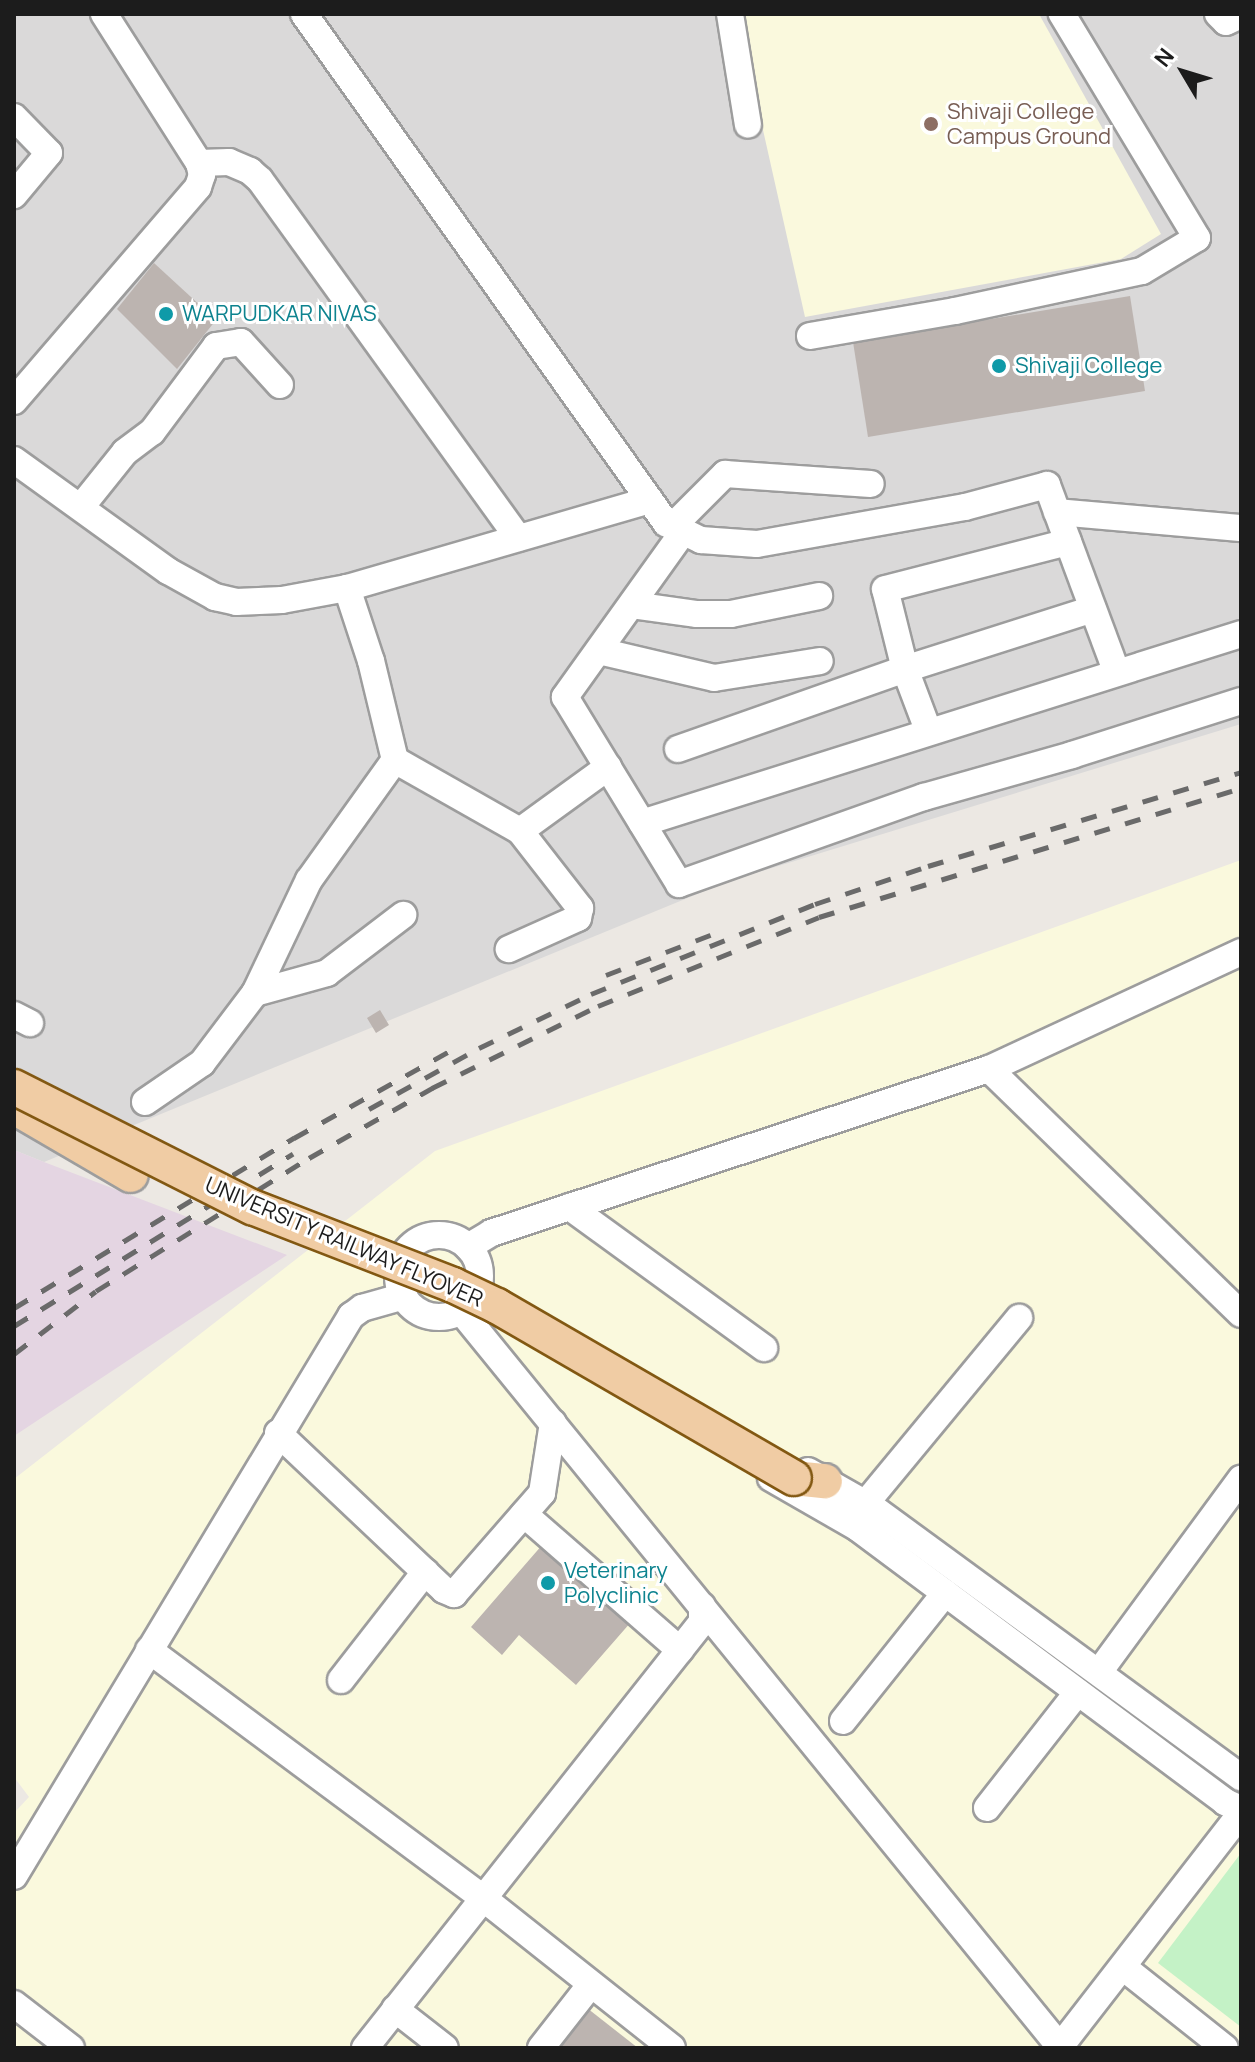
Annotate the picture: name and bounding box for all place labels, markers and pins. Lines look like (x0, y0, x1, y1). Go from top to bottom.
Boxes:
place label: Shivaji College Campus Ground (947, 98, 1111, 150)
marker: Shivaji College Campus Ground (922, 115, 940, 133)
place label: WARPUDKAR NIVAS (182, 301, 377, 327)
marker: WARPUDKAR NIVAS (157, 305, 175, 323)
place label: Shivaji College (1015, 353, 1162, 379)
marker: Shivaji College (990, 357, 1008, 375)
place label: Veterinary Polyclinic (564, 1557, 668, 1608)
marker: Veterinary Polyclinic (539, 1574, 557, 1592)

